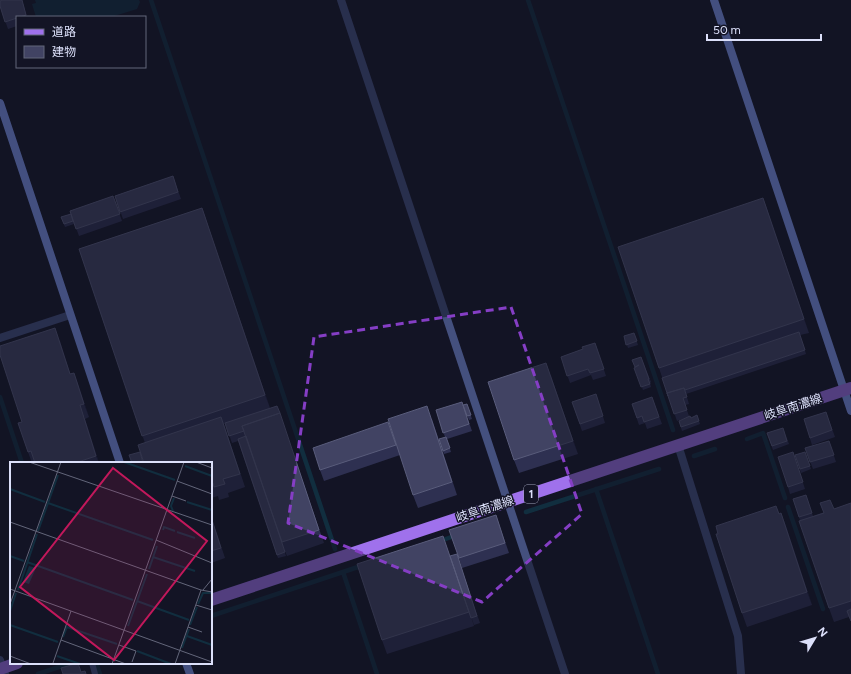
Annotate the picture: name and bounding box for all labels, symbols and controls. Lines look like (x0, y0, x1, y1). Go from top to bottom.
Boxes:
legend (16, 16, 146, 68)
scale bar (707, 16, 821, 42)
text: 50 m (713, 23, 741, 37)
text: 道路 (52, 25, 76, 39)
text: 建物 (52, 45, 76, 59)
street label: 岐阜南濃線 (762, 391, 824, 423)
inset map (10, 462, 212, 664)
road number: 1 (524, 485, 538, 503)
street label: 岐阜南濃線 (454, 493, 516, 525)
north arrow (795, 618, 835, 658)
text: N (815, 625, 830, 640)

